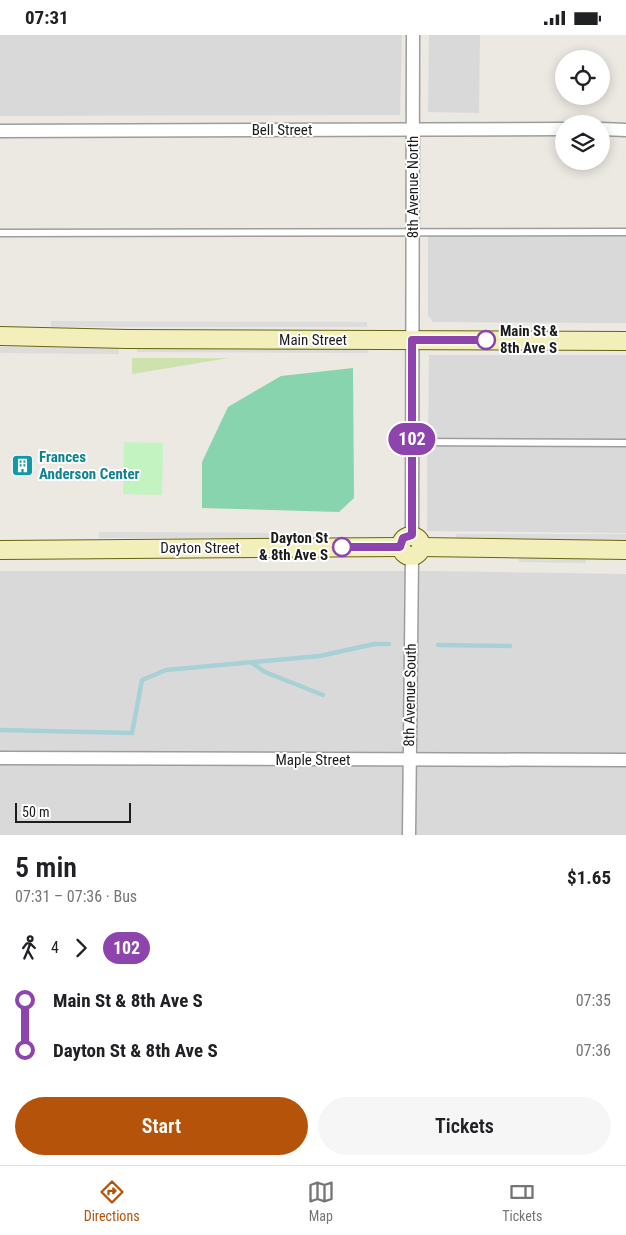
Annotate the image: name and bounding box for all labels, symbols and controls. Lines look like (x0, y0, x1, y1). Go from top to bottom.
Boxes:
text: 07:31 (25, 6, 69, 29)
map controls (555, 50, 610, 170)
button: locate (555, 50, 610, 105)
button: layers (555, 115, 610, 170)
street label: Bell Street (252, 121, 312, 139)
street label: 8th Avenue North (404, 136, 422, 238)
place label: Main St & 8th Ave S (500, 322, 558, 357)
marker: Main St & 8th Ave S (476, 330, 496, 350)
street label: Main Street (279, 331, 347, 349)
line badge: 102 (383, 423, 441, 455)
text: 102 (398, 428, 426, 449)
place label: Frances Anderson Center (39, 448, 140, 483)
building icon: Frances Anderson Center (11, 454, 35, 478)
place label: Dayton St & 8th Ave S (259, 529, 328, 564)
marker: Dayton St & 8th Ave S (332, 537, 352, 557)
street label: Dayton Street (160, 539, 240, 557)
street label: 8th Avenue South (400, 643, 420, 747)
street label: Maple Street (276, 751, 350, 769)
scale bar (15, 800, 131, 823)
text: 50 m (22, 804, 50, 820)
text: 5 min (15, 851, 77, 884)
text: $1.65 (567, 866, 611, 889)
text: 07:31 – 07:36 · Bus (15, 887, 137, 906)
icon: walk (15, 934, 43, 962)
icon: forward (67, 934, 95, 962)
text: 102 (113, 937, 140, 958)
text: 4 (51, 938, 59, 957)
text: Main St & 8th Ave S (53, 989, 203, 1012)
text: 07:35 (576, 991, 611, 1010)
text: Dayton St & 8th Ave S (53, 1039, 218, 1062)
text: 07:36 (576, 1041, 611, 1060)
button: Start (15, 1097, 308, 1155)
button: Tickets (318, 1097, 611, 1155)
tab: Directions (84, 1178, 140, 1224)
tab: Map (307, 1178, 335, 1224)
tab: Tickets (502, 1178, 542, 1224)

